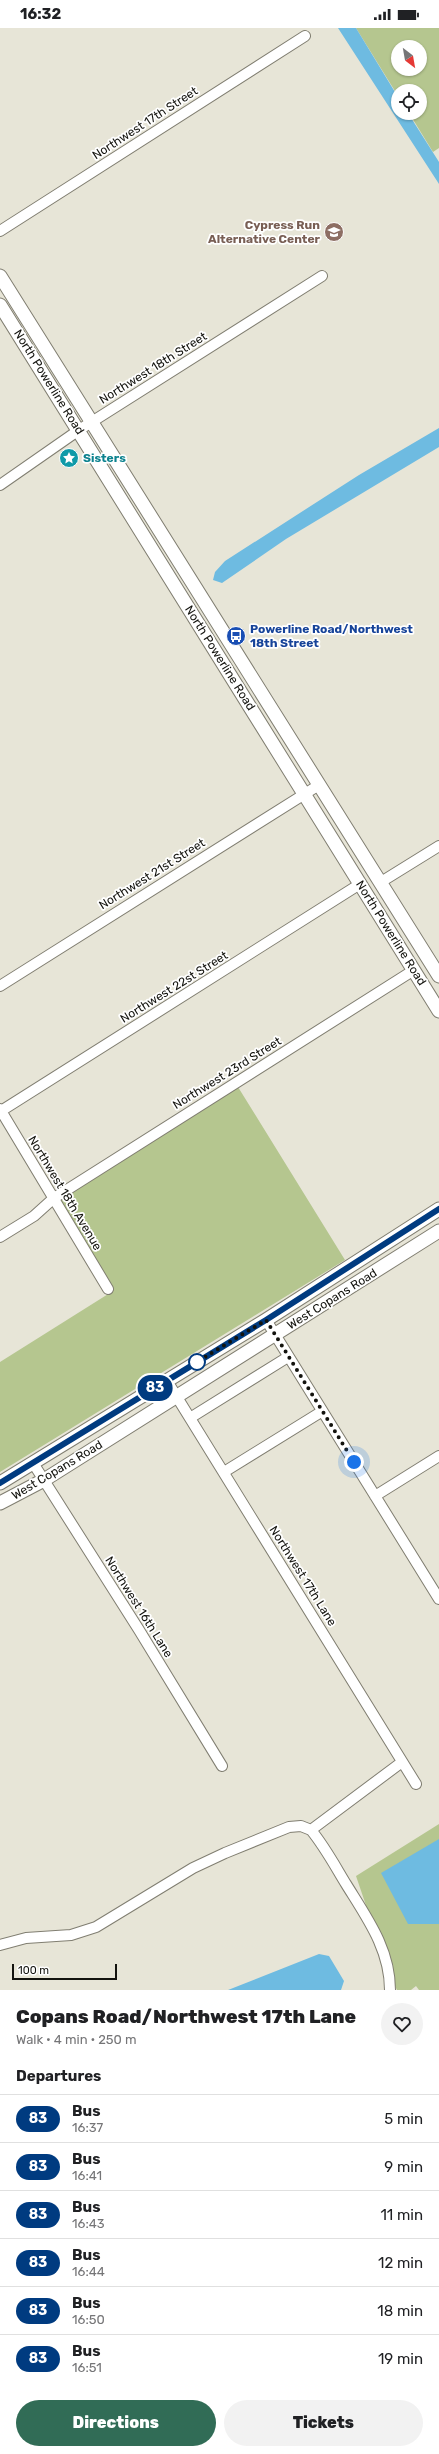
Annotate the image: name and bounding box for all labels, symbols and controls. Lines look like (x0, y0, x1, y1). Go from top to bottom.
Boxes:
text: 16:32 (20, 5, 61, 23)
north arrow (391, 40, 427, 76)
map controls (391, 40, 427, 120)
street label: Northwest 17th Street (90, 84, 200, 162)
button: locate (391, 84, 427, 120)
place label: Cypress Run Alternative Center (208, 218, 321, 246)
school or university icon: Cypress Run Alternative Center (323, 221, 345, 243)
street label: North Powerline Road (11, 327, 87, 437)
street label: Northwest 18th Street (97, 329, 210, 407)
place icon: Sisters (58, 447, 80, 469)
place label: Sisters (83, 451, 126, 465)
street label: North Powerline Road (182, 603, 258, 713)
place label: Powerline Road/Northwest 18th Street (250, 622, 413, 650)
bus stop icon: Powerline Road/Northwest 18th Street (225, 625, 247, 647)
street label: Northwest 21st Street (96, 836, 208, 912)
street label: North Powerline Road (353, 878, 429, 988)
street label: Northwest 22st Street (118, 948, 231, 1026)
street label: Northwest 23rd Street (170, 1034, 284, 1112)
street label: Northwest 18th Avenue (25, 1133, 105, 1253)
street label: West Copans Road (285, 1266, 379, 1332)
unlabelled marker (188, 1353, 206, 1371)
line badge: 83 (137, 1375, 173, 1401)
text: 83 (146, 1379, 164, 1396)
street label: West Copans Road (9, 1437, 105, 1503)
your location (344, 1452, 364, 1472)
street label: Northwest 17th Lane (267, 1523, 340, 1629)
street label: Northwest 16th Lane (102, 1554, 176, 1660)
scale bar (12, 1962, 117, 1981)
text: 100 m (18, 1964, 49, 1977)
button: heart (381, 2003, 423, 2045)
text: Copans Road/Northwest 17th Lane (16, 2005, 356, 2028)
text: Walk · 4 min · 250 m (16, 2032, 137, 2047)
text: Departures (16, 2067, 101, 2085)
text: Bus (72, 2102, 100, 2120)
text: 83 (29, 2110, 47, 2127)
text: 5 min (384, 2110, 423, 2128)
text: 16:37 (72, 2120, 103, 2135)
text: Bus (72, 2150, 100, 2168)
text: 83 (29, 2158, 47, 2175)
text: 9 min (384, 2158, 423, 2176)
text: 16:41 (72, 2168, 102, 2183)
text: Bus (72, 2198, 100, 2216)
text: 83 (29, 2206, 47, 2223)
text: 11 min (380, 2206, 423, 2224)
text: 16:43 (72, 2216, 105, 2231)
text: Bus (72, 2246, 100, 2264)
text: 83 (29, 2254, 47, 2271)
text: 12 min (378, 2254, 423, 2272)
text: 16:44 (72, 2264, 105, 2279)
text: Bus (72, 2294, 100, 2312)
text: 83 (29, 2302, 47, 2319)
text: 18 min (377, 2302, 423, 2320)
text: 16:50 (72, 2312, 105, 2327)
text: Bus (72, 2342, 100, 2360)
text: 83 (29, 2350, 47, 2367)
text: 19 min (378, 2350, 423, 2368)
text: 16:51 (72, 2360, 102, 2375)
button: Directions (16, 2400, 216, 2446)
button: Tickets (224, 2400, 423, 2446)

